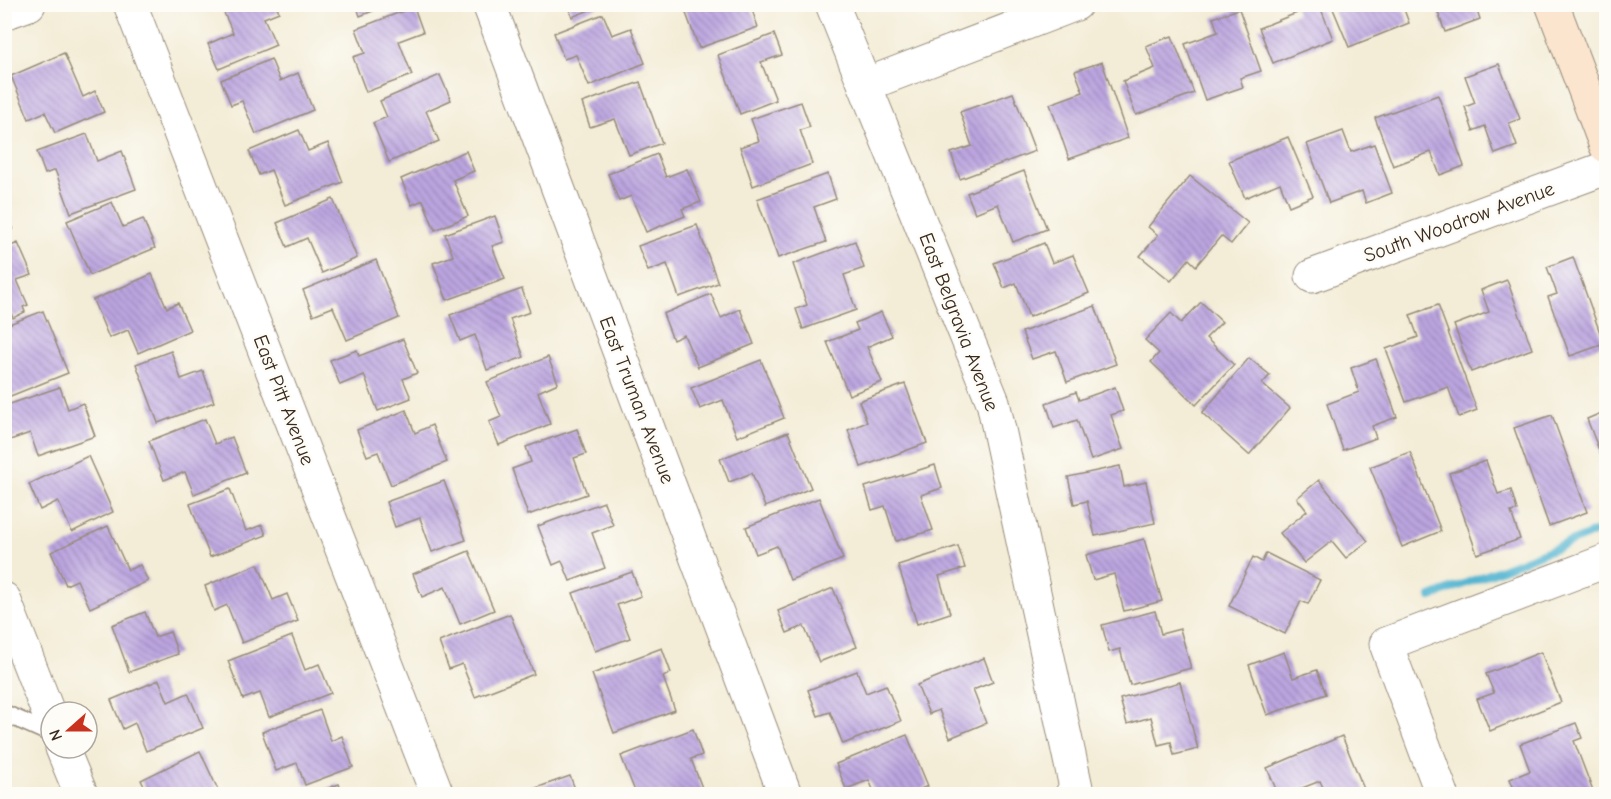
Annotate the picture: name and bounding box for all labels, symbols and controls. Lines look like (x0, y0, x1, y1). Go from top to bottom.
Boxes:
street label: South Woodrow Avenue (1361, 177, 1557, 267)
street label: East Belgravia Avenue (914, 230, 1004, 414)
street label: East Truman Avenue (595, 313, 679, 487)
street label: East Pitt Avenue (249, 332, 319, 468)
north arrow (39, 700, 99, 760)
text: N (46, 727, 66, 743)

